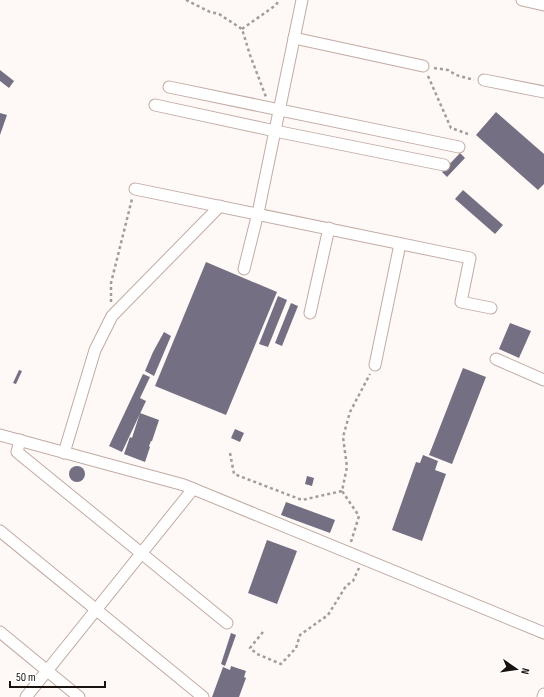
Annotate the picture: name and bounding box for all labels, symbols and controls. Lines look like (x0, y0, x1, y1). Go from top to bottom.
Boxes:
north arrow (496, 649, 536, 689)
scale bar (10, 663, 105, 689)
text: N (518, 667, 532, 676)
text: 50 m (16, 670, 36, 685)

